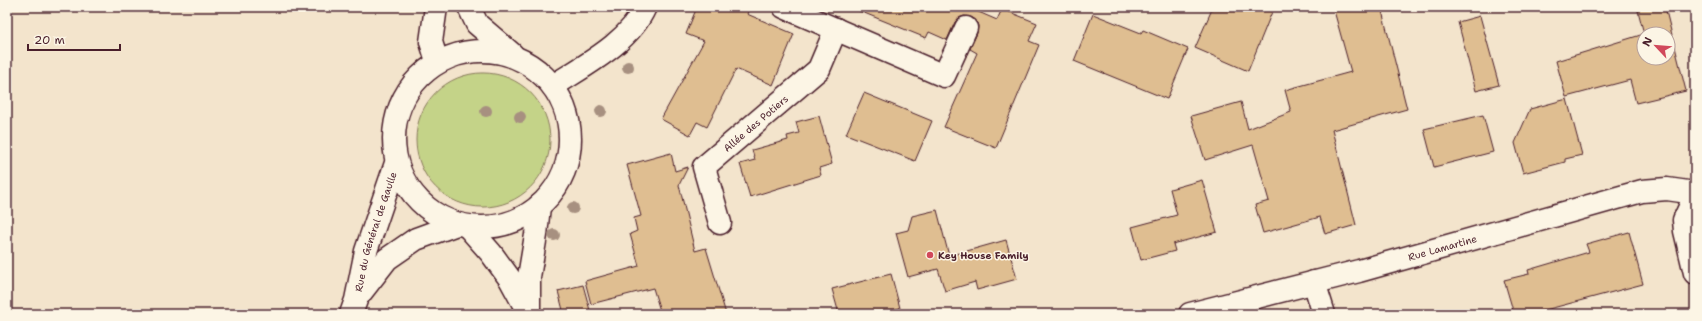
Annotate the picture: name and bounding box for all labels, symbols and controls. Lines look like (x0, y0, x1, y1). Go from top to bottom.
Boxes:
scale bar (28, 26, 120, 52)
north arrow (1636, 26, 1676, 66)
text: 20 m (34, 32, 65, 48)
text: N (1639, 34, 1656, 49)
street label: Allée des Potiers (721, 92, 791, 155)
street label: Rue du Général de Gaulle (352, 170, 400, 293)
street label: Rue Lamartine (1407, 232, 1479, 264)
place label: Key House Family (938, 249, 1029, 262)
marker: Key House Family (925, 250, 935, 260)

